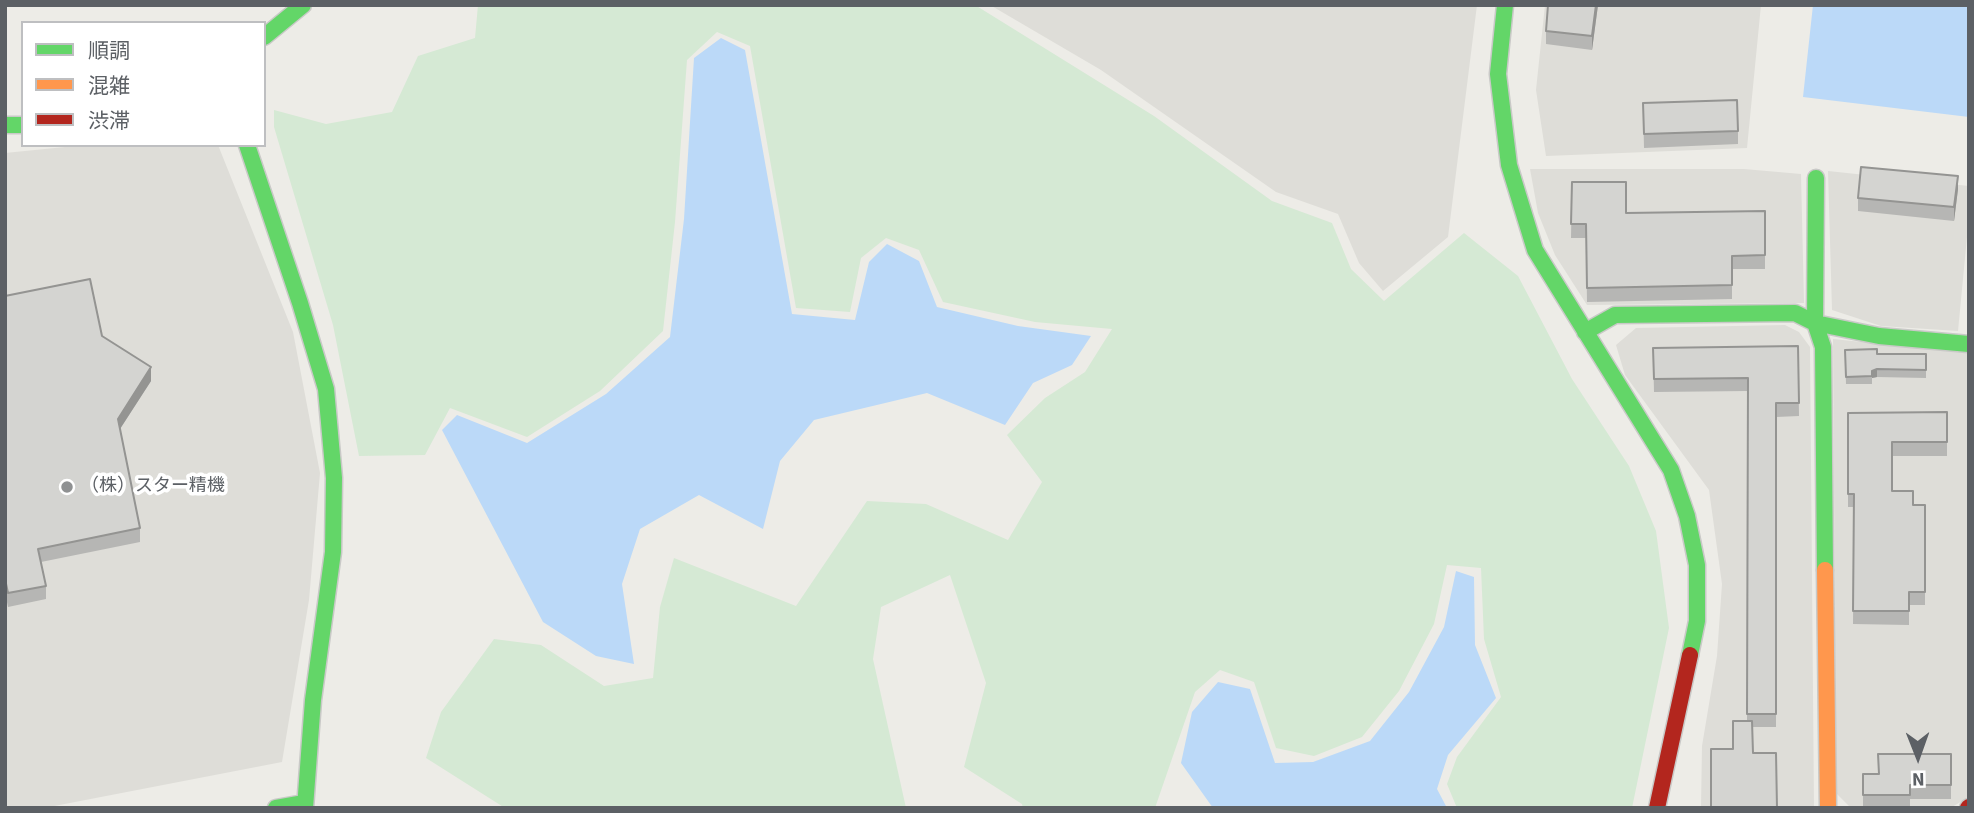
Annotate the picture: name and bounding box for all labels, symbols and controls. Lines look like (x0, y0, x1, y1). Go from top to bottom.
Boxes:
legend (21, 21, 266, 147)
text: 順調 (88, 36, 130, 66)
text: 混雑 (88, 71, 130, 101)
text: 渋滞 (88, 106, 130, 136)
place label: （株）スター精機 (81, 476, 225, 498)
marker: （株）スター精機 (59, 479, 75, 495)
north arrow (1883, 722, 1953, 792)
text: N (1912, 765, 1925, 792)

